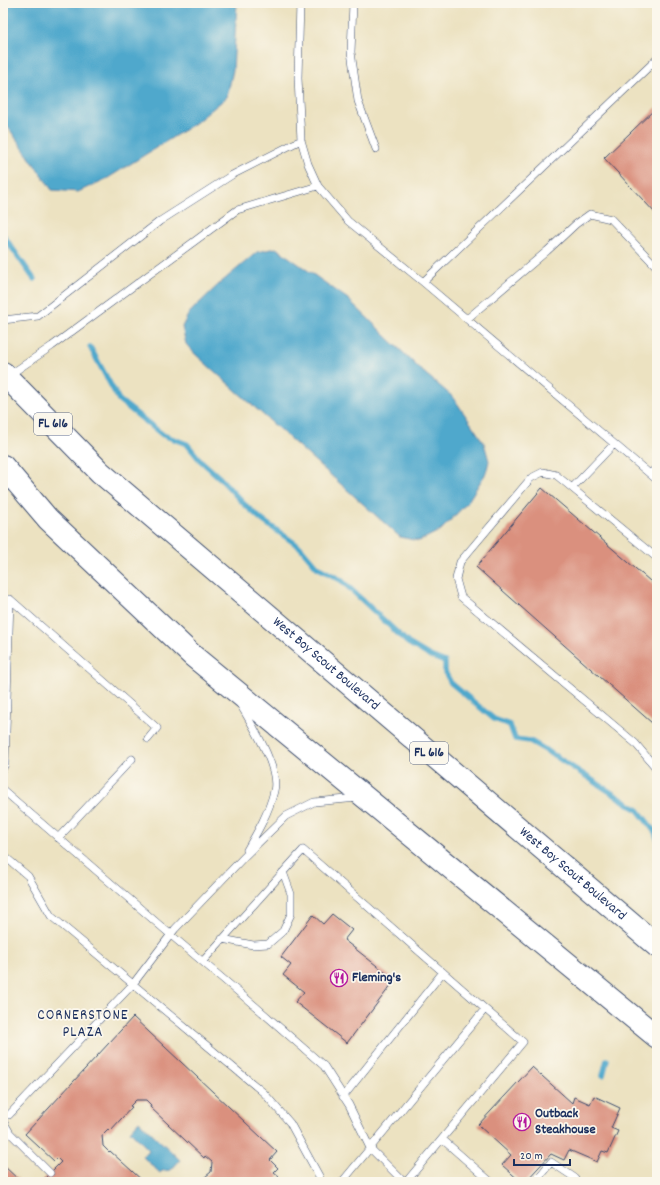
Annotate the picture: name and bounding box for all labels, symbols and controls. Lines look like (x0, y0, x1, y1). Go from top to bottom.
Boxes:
road number: FL 616 (34, 413, 72, 435)
street label: West Boy Scout Boulevard (268, 613, 384, 716)
road number: FL 616 (410, 742, 448, 764)
street label: West Boy Scout Boulevard (514, 823, 631, 926)
restaurant icon: Fleming's (329, 968, 349, 988)
place label: Fleming's (352, 968, 401, 988)
district label: CORNERSTONE PLAZA (37, 1005, 129, 1044)
place label: Outback Steakhouse (535, 1104, 596, 1140)
restaurant icon: Outback Steakhouse (512, 1112, 532, 1132)
scale bar (514, 1141, 570, 1167)
text: 20 m (520, 1148, 543, 1165)

